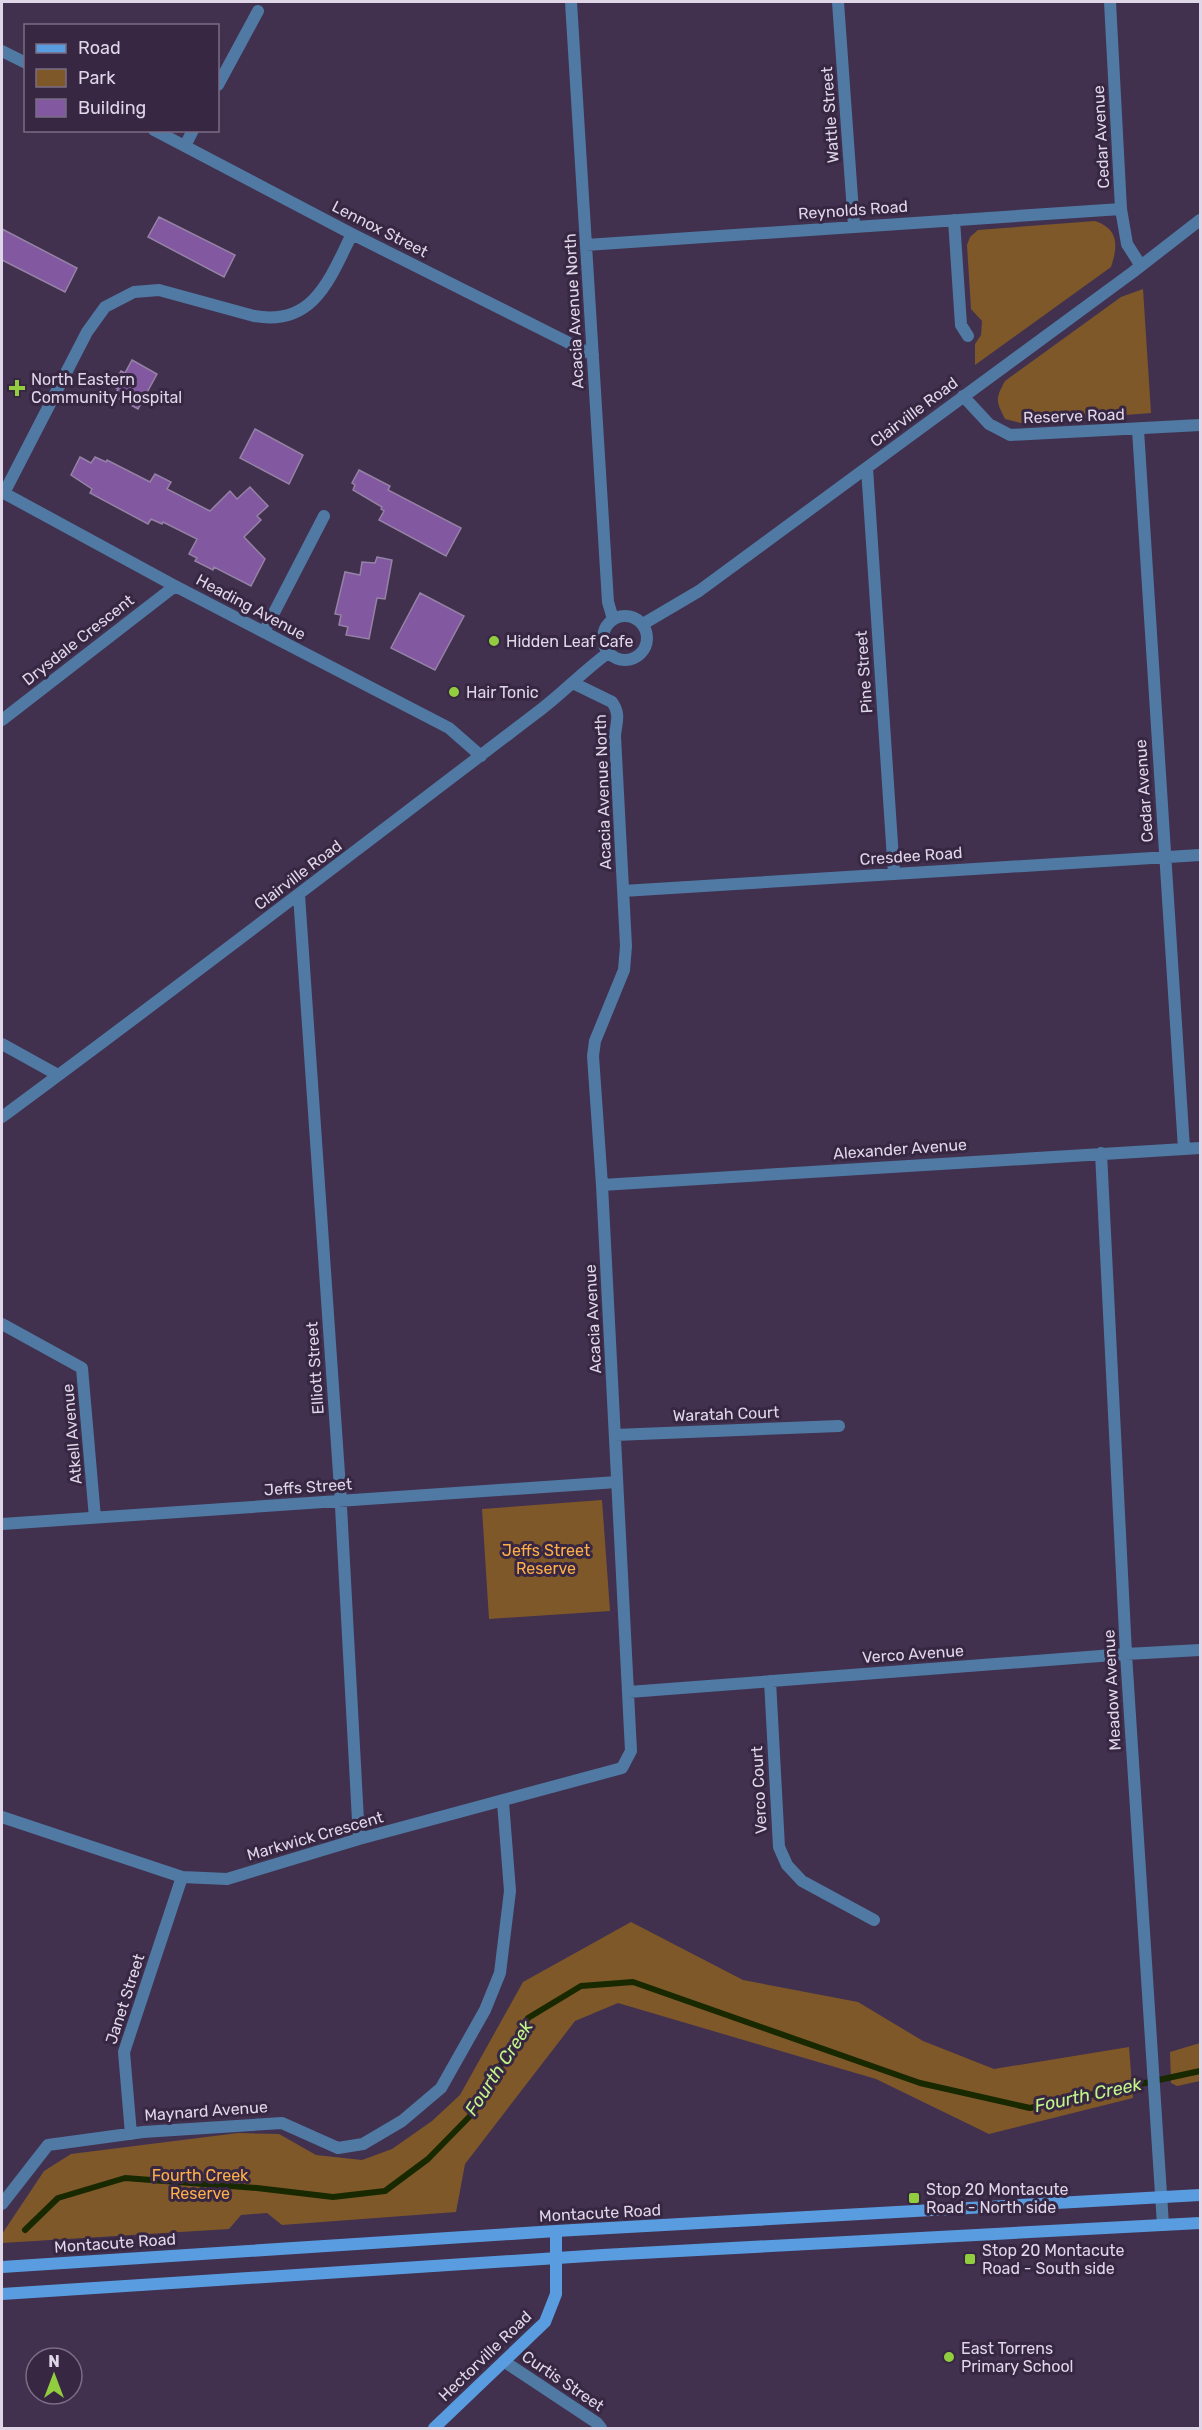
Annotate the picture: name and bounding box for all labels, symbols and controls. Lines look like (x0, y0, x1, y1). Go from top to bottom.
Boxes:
legend (24, 24, 219, 132)
text: Road (78, 37, 121, 59)
street label: Wattle Street (817, 66, 843, 164)
text: Park (78, 67, 116, 89)
street label: Cedar Avenue (1089, 85, 1113, 189)
text: Building (78, 97, 146, 119)
street label: Lennox Street (329, 197, 431, 261)
street label: Reynolds Road (797, 197, 909, 223)
street label: Acacia Avenue North (560, 233, 588, 389)
place label: North Eastern Community Hospital (31, 370, 182, 407)
street label: Clairville Road (866, 373, 962, 451)
marker: North Eastern Community Hospital (8, 379, 26, 397)
street label: Reserve Road (1023, 405, 1125, 427)
street label: Heading Avenue (193, 570, 309, 644)
street label: Drysdale Crescent (18, 591, 138, 689)
street label: Pine Street (852, 630, 876, 714)
place label: Hidden Leaf Cafe (506, 632, 634, 651)
marker: Hidden Leaf Cafe (487, 634, 501, 648)
place label: Hair Tonic (466, 683, 539, 702)
marker: Hair Tonic (447, 685, 461, 699)
street label: Acacia Avenue North (591, 714, 615, 870)
street label: Cedar Avenue (1131, 739, 1157, 843)
street label: Clairville Road (250, 836, 346, 914)
street label: Cresdee Road (859, 843, 963, 869)
street label: Alexander Avenue (832, 1135, 968, 1163)
street label: Acacia Avenue (581, 1264, 605, 1374)
street label: Elliott Street (302, 1321, 328, 1415)
street label: Atkell Avenue (58, 1383, 86, 1485)
street label: Waratah Court (672, 1403, 780, 1425)
street label: Jeffs Street (263, 1474, 353, 1500)
park label: Jeffs Street Reserve (502, 1541, 590, 1578)
street label: Meadow Avenue (1099, 1629, 1125, 1751)
street label: Verco Avenue (861, 1641, 965, 1667)
street label: Verco Court (747, 1745, 771, 1835)
street label: Markwick Crescent (245, 1807, 385, 1865)
street label: Janet Street (101, 1951, 149, 2047)
water label: Fourth Creek (460, 2016, 538, 2120)
water label: Fourth Creek (1032, 2073, 1144, 2117)
street label: Maynard Avenue (144, 2097, 268, 2125)
park label: Fourth Creek Reserve (152, 2166, 249, 2203)
place label: Stop 20 Montacute Road - North side (926, 2180, 1069, 2217)
marker: Stop 20 Montacute Road - North side (907, 2191, 921, 2205)
street label: Montacute Road (539, 2200, 661, 2226)
street label: Montacute Road (53, 2229, 177, 2257)
place label: Stop 20 Montacute Road - South side (982, 2241, 1125, 2278)
marker: Stop 20 Montacute Road - South side (963, 2252, 977, 2266)
street label: Hectorville Road (435, 2307, 535, 2405)
place label: East Torrens Primary School (961, 2339, 1073, 2376)
north arrow (24, 2346, 84, 2406)
street label: Curtis Street (518, 2347, 608, 2415)
marker: East Torrens Primary School (942, 2350, 956, 2364)
text: N (48, 2352, 60, 2371)

